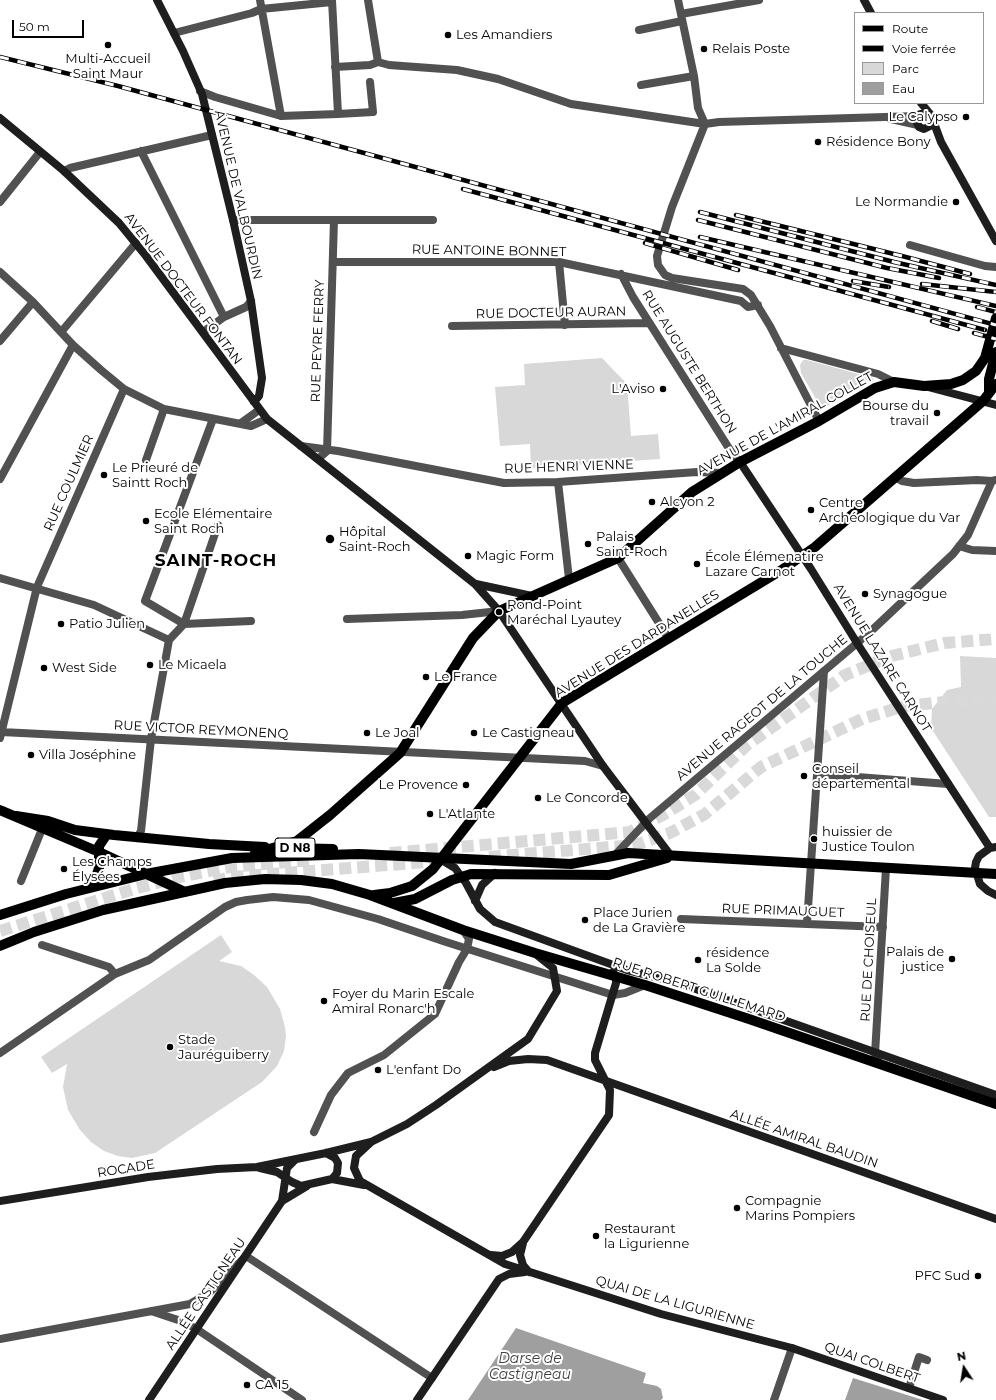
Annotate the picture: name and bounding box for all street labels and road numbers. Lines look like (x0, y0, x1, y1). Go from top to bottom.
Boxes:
street label: AVENUE DE VALBOURDIN (211, 109, 265, 281)
street label: AVENUE DOCTEUR FONTAN (121, 210, 245, 368)
street label: RUE ANTOINE BONNET (412, 242, 566, 260)
street label: RUE PEYRE FERRY (308, 279, 328, 403)
street label: RUE AUGUSTE BERTHON (638, 287, 740, 437)
street label: RUE DOCTEUR AURAN (476, 304, 626, 322)
street label: AVENUE DE L'AMIRAL COLLET (694, 369, 876, 479)
street label: RUE COULMIER (41, 432, 97, 534)
street label: RUE HENRI VIENNE (504, 457, 634, 477)
street label: AVENUE LAZARE CARNOT (830, 581, 934, 735)
street label: AVENUE DES DARDANELLES (552, 587, 722, 701)
street label: AVENUE RAGEOT DE LA TOUCHE (673, 632, 851, 784)
street label: RUE VICTOR REYMONENQ (113, 718, 289, 742)
road number: D N8 (275, 838, 315, 858)
street label: RUE DE CHOISEUL (858, 898, 880, 1022)
street label: RUE PRIMAUGUET (721, 901, 845, 921)
street label: RUE ROBERT GUILLEMARD (611, 955, 787, 1025)
street label: ALLÉE AMIRAL BAUDIN (728, 1106, 880, 1172)
street label: ROCADE (96, 1157, 156, 1181)
street label: ALLÉE CASTIGNEAU (163, 1235, 249, 1353)
street label: QUAI DE LA LIGURIENNE (594, 1273, 756, 1333)
street label: QUAI COLBERT (822, 1339, 922, 1387)

